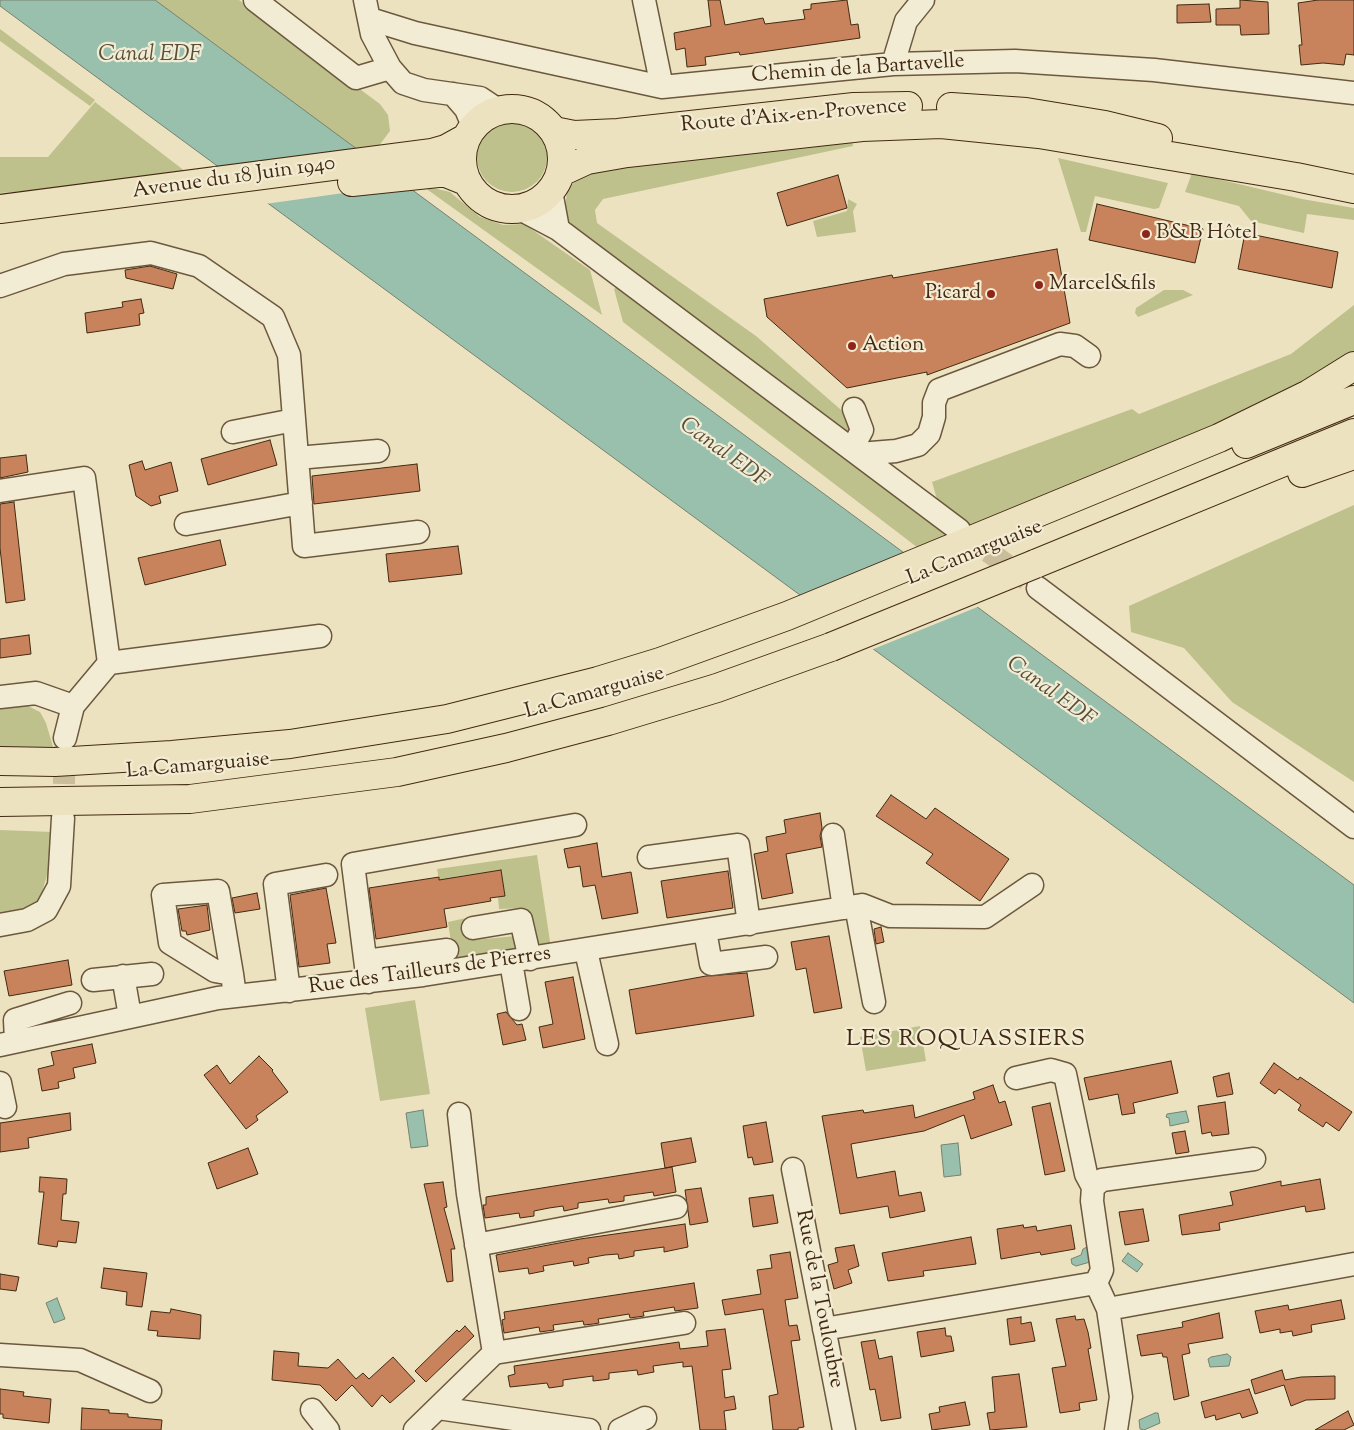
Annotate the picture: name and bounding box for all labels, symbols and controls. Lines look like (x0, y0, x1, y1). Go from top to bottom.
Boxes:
water label: Canal EDF (98, 43, 202, 69)
street label: Chemin de la Bartavelle (751, 50, 965, 90)
street label: Route d'Aix-en-Provence (680, 95, 908, 139)
street label: Avenue du 18 Juin 1940 (131, 152, 337, 206)
place label: B&B Hôtel (1156, 221, 1258, 247)
marker: B&B Hôtel (1140, 228, 1152, 240)
place label: Marcel&fils (1049, 272, 1156, 298)
marker: Marcel&fils (1033, 279, 1045, 291)
place label: Picard (925, 281, 981, 307)
marker: Picard (985, 288, 997, 300)
place label: Action (862, 333, 924, 359)
marker: Action (846, 340, 858, 352)
water label: Canal EDF (673, 413, 773, 495)
street label: La Camarguaise (904, 515, 1046, 593)
water label: Canal EDF (1000, 652, 1100, 734)
street label: La Camarguaise (522, 662, 668, 726)
street label: La Camarguaise (125, 748, 271, 786)
street label: Rue des Tailleurs de Pierres (307, 943, 553, 1001)
district label: LES ROQUASSIERS (844, 1027, 1088, 1055)
street label: Rue de la Touloubre (788, 1208, 848, 1390)

